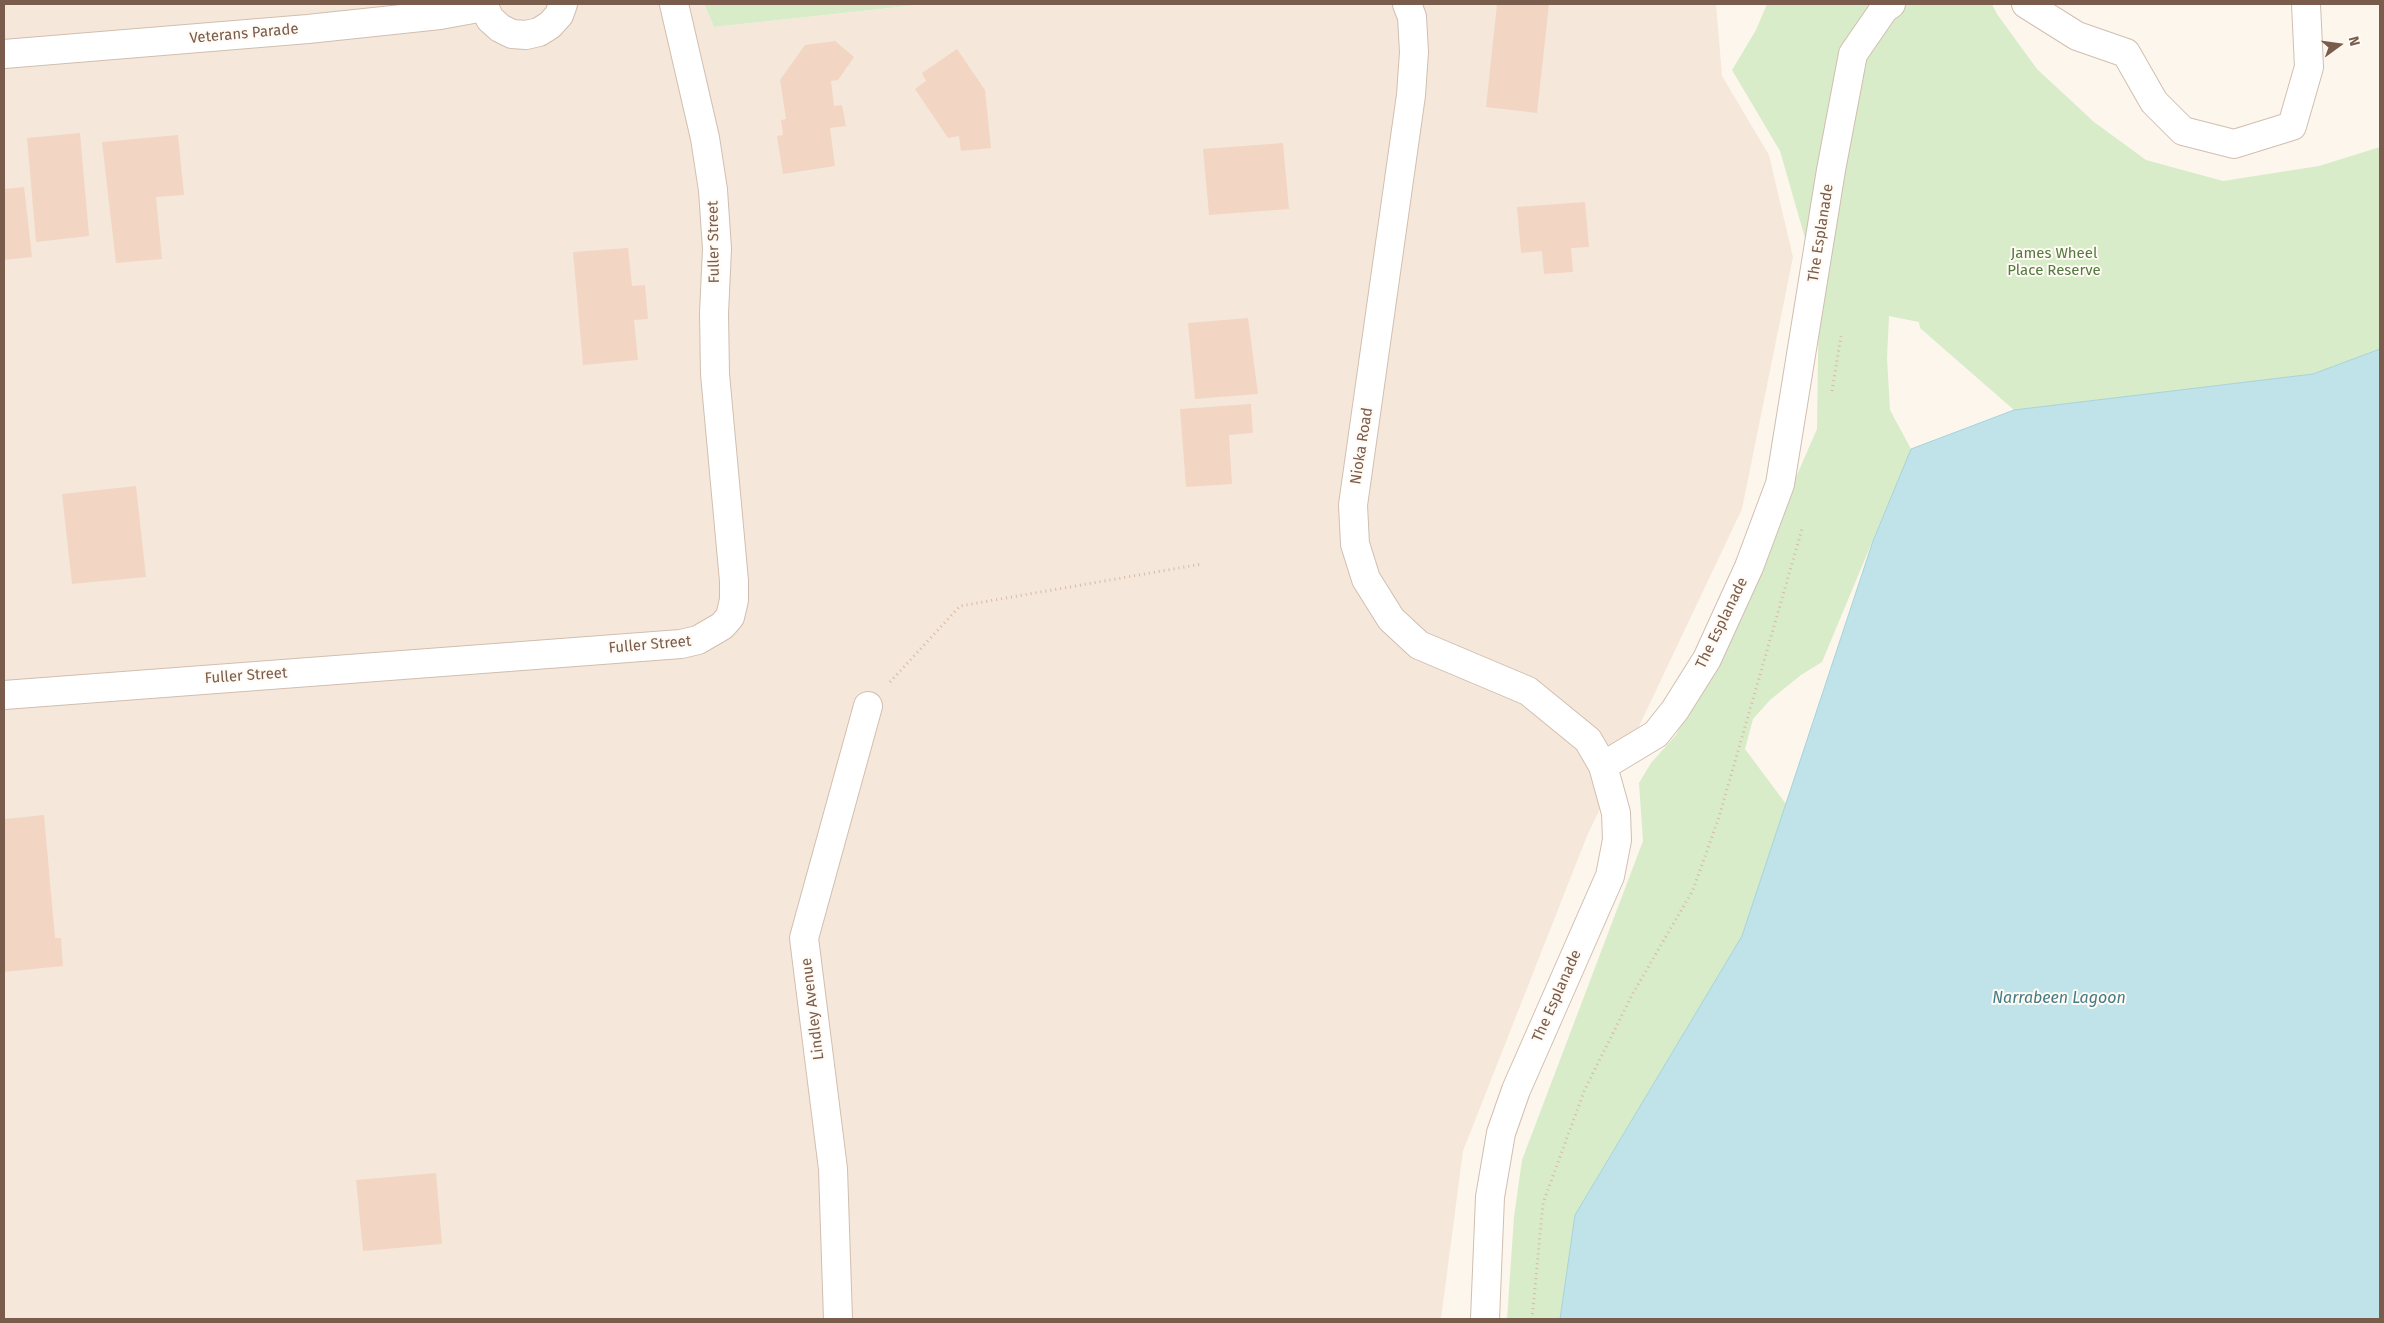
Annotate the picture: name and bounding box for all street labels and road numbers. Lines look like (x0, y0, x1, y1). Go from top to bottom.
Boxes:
street label: Veterans Parade (189, 20, 299, 48)
street label: The Esplanade (1804, 183, 1838, 283)
street label: Fuller Street (704, 200, 724, 284)
street label: Nioka Road (1347, 406, 1377, 486)
street label: The Esplanade (1692, 575, 1752, 671)
street label: Fuller Street (608, 632, 692, 658)
street label: Fuller Street (204, 664, 288, 688)
street label: The Esplanade (1529, 947, 1585, 1045)
street label: Lindley Avenue (798, 957, 828, 1061)

